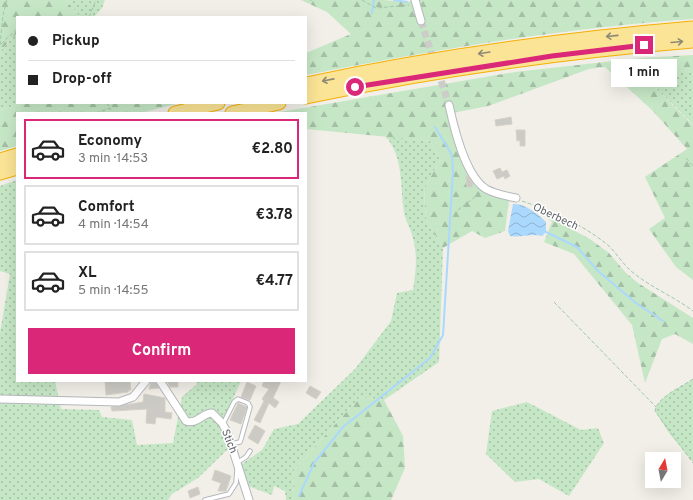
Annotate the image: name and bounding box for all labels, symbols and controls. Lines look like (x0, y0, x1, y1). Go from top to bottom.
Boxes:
text: Pickup (52, 32, 100, 51)
one-way arrow (606, 32, 619, 40)
route end (635, 36, 653, 54)
one-way arrow (670, 39, 683, 46)
one-way arrow (477, 49, 490, 57)
callout: 1 min (611, 59, 677, 87)
text: 1 min (628, 65, 660, 81)
text: Drop-off (52, 70, 112, 89)
one-way arrow (322, 76, 335, 84)
route start (346, 78, 364, 96)
icon: car (30, 131, 66, 167)
text: Economy (78, 132, 142, 151)
text: €2.80 (252, 140, 293, 159)
text: 3 min · 14:53 (78, 151, 148, 167)
icon: car (30, 197, 66, 233)
text: Comfort (78, 198, 135, 217)
street label: Oberbech (530, 200, 581, 234)
text: €3.78 (255, 206, 293, 225)
text: 4 min · 14:54 (78, 217, 149, 233)
icon: car (30, 263, 66, 299)
text: XL (78, 264, 96, 283)
text: €4.77 (255, 272, 293, 291)
text: 5 min · 14:55 (78, 283, 149, 299)
button: Confirm (28, 328, 295, 374)
street label: Stich (218, 427, 240, 456)
north arrow (645, 452, 681, 488)
map controls (645, 452, 681, 488)

